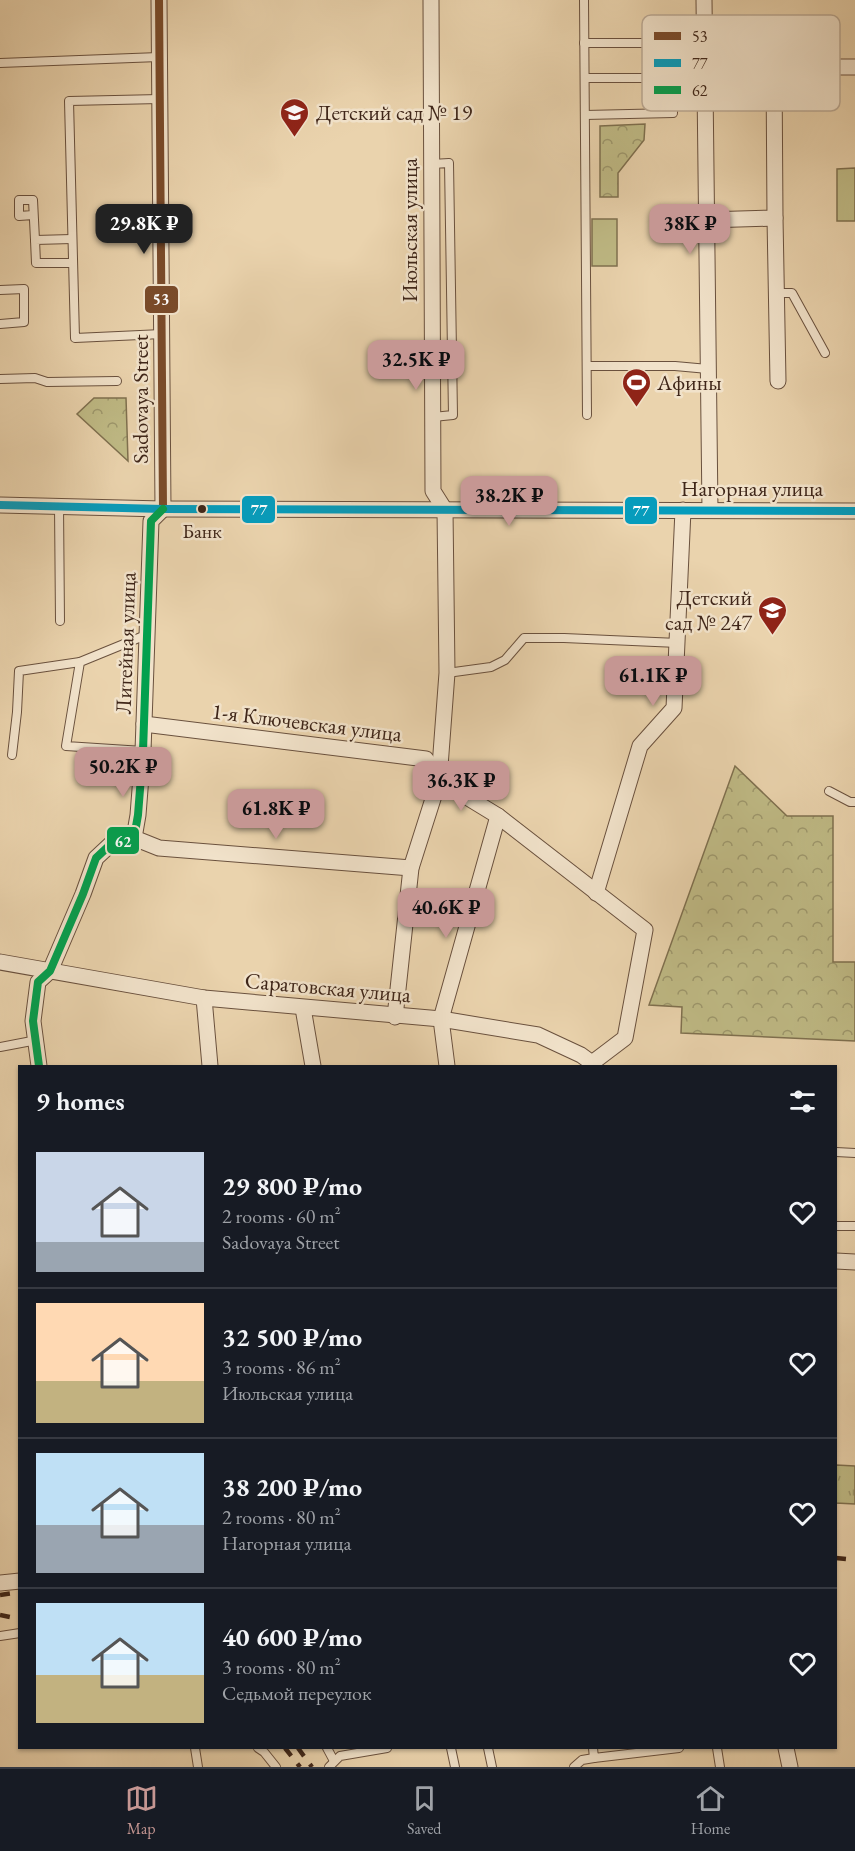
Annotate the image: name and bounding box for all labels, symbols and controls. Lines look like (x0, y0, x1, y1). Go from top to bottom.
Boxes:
legend (642, 15, 840, 111)
text: 53 (692, 26, 708, 47)
text: 77 (692, 53, 708, 74)
text: 62 (692, 80, 708, 101)
school or university icon: Детский сад № 19 (279, 96, 311, 138)
place label: Детский сад № 19 (316, 98, 473, 127)
street label: Июльская улица (395, 158, 424, 302)
pin: 29.8K ₽ (89, 204, 199, 255)
pin: 38K ₽ (648, 204, 732, 255)
text: 29.8K ₽ (110, 210, 178, 236)
text: 38K ₽ (663, 210, 717, 236)
line badge: 53 (144, 285, 179, 314)
text: 53 (153, 289, 169, 310)
street label: Sadovaya Street (126, 334, 155, 464)
pin: 32.5K ₽ (361, 340, 471, 391)
text: 32.5K ₽ (382, 346, 450, 372)
sports icon: Афины (620, 366, 652, 408)
place label: Афины (656, 368, 722, 397)
street label: Нагорная улица (681, 474, 823, 503)
pin: 38.2K ₽ (454, 476, 564, 527)
text: 38.2K ₽ (475, 482, 543, 508)
line badge: 77 (241, 495, 276, 524)
line badge: 77 (624, 496, 658, 525)
text: 77 (251, 499, 268, 520)
text: 77 (633, 500, 650, 521)
marker: Банк (196, 503, 208, 515)
place label: Банк (182, 518, 222, 544)
street label: Литейная улица (109, 571, 142, 715)
place label: Детский сад № 247 (665, 583, 752, 637)
school or university icon: Детский сад № 247 (757, 594, 789, 636)
pin: 61.1K ₽ (598, 656, 708, 707)
text: 61.1K ₽ (619, 662, 687, 688)
street label: 1-я Ключевская улица (210, 696, 404, 749)
pin: 50.2K ₽ (68, 747, 178, 798)
text: 50.2K ₽ (89, 753, 157, 779)
pin: 36.3K ₽ (406, 761, 516, 812)
text: 36.3K ₽ (427, 767, 495, 793)
pin: 61.8K ₽ (221, 789, 331, 840)
text: 61.8K ₽ (242, 795, 310, 821)
line badge: 62 (106, 826, 140, 855)
text: 62 (115, 831, 132, 852)
pin: 40.6K ₽ (391, 888, 501, 939)
text: 40.6K ₽ (412, 894, 480, 920)
street label: Саратовская улица (244, 966, 412, 1009)
text: 9 homes (36, 1084, 125, 1118)
icon: filters (786, 1085, 819, 1118)
text: 29 800 ₽/mo (222, 1169, 362, 1203)
icon: home (84, 1176, 156, 1248)
icon: heart (786, 1196, 819, 1229)
text: 2 rooms · 60 m² (222, 1203, 341, 1229)
text: Sadovaya Street (222, 1229, 340, 1255)
text: 32 500 ₽/mo (222, 1320, 362, 1354)
icon: home (84, 1327, 156, 1399)
icon: heart (786, 1347, 819, 1380)
text: 3 rooms · 86 m² (222, 1354, 341, 1380)
text: Июльская улица (222, 1380, 353, 1406)
text: 38 200 ₽/mo (222, 1470, 362, 1504)
icon: home (84, 1477, 156, 1549)
icon: heart (786, 1497, 819, 1530)
text: 2 rooms · 80 m² (222, 1504, 341, 1530)
text: Нагорная улица (222, 1530, 352, 1556)
text: 40 600 ₽/mo (222, 1620, 362, 1654)
icon: home (84, 1627, 156, 1699)
icon: heart (786, 1647, 819, 1680)
text: 3 rooms · 80 m² (222, 1654, 341, 1680)
text: Седьмой переулок (222, 1680, 372, 1706)
tab: Map (125, 1782, 158, 1839)
tab: Saved (407, 1782, 441, 1839)
tab: Home (691, 1782, 730, 1839)

